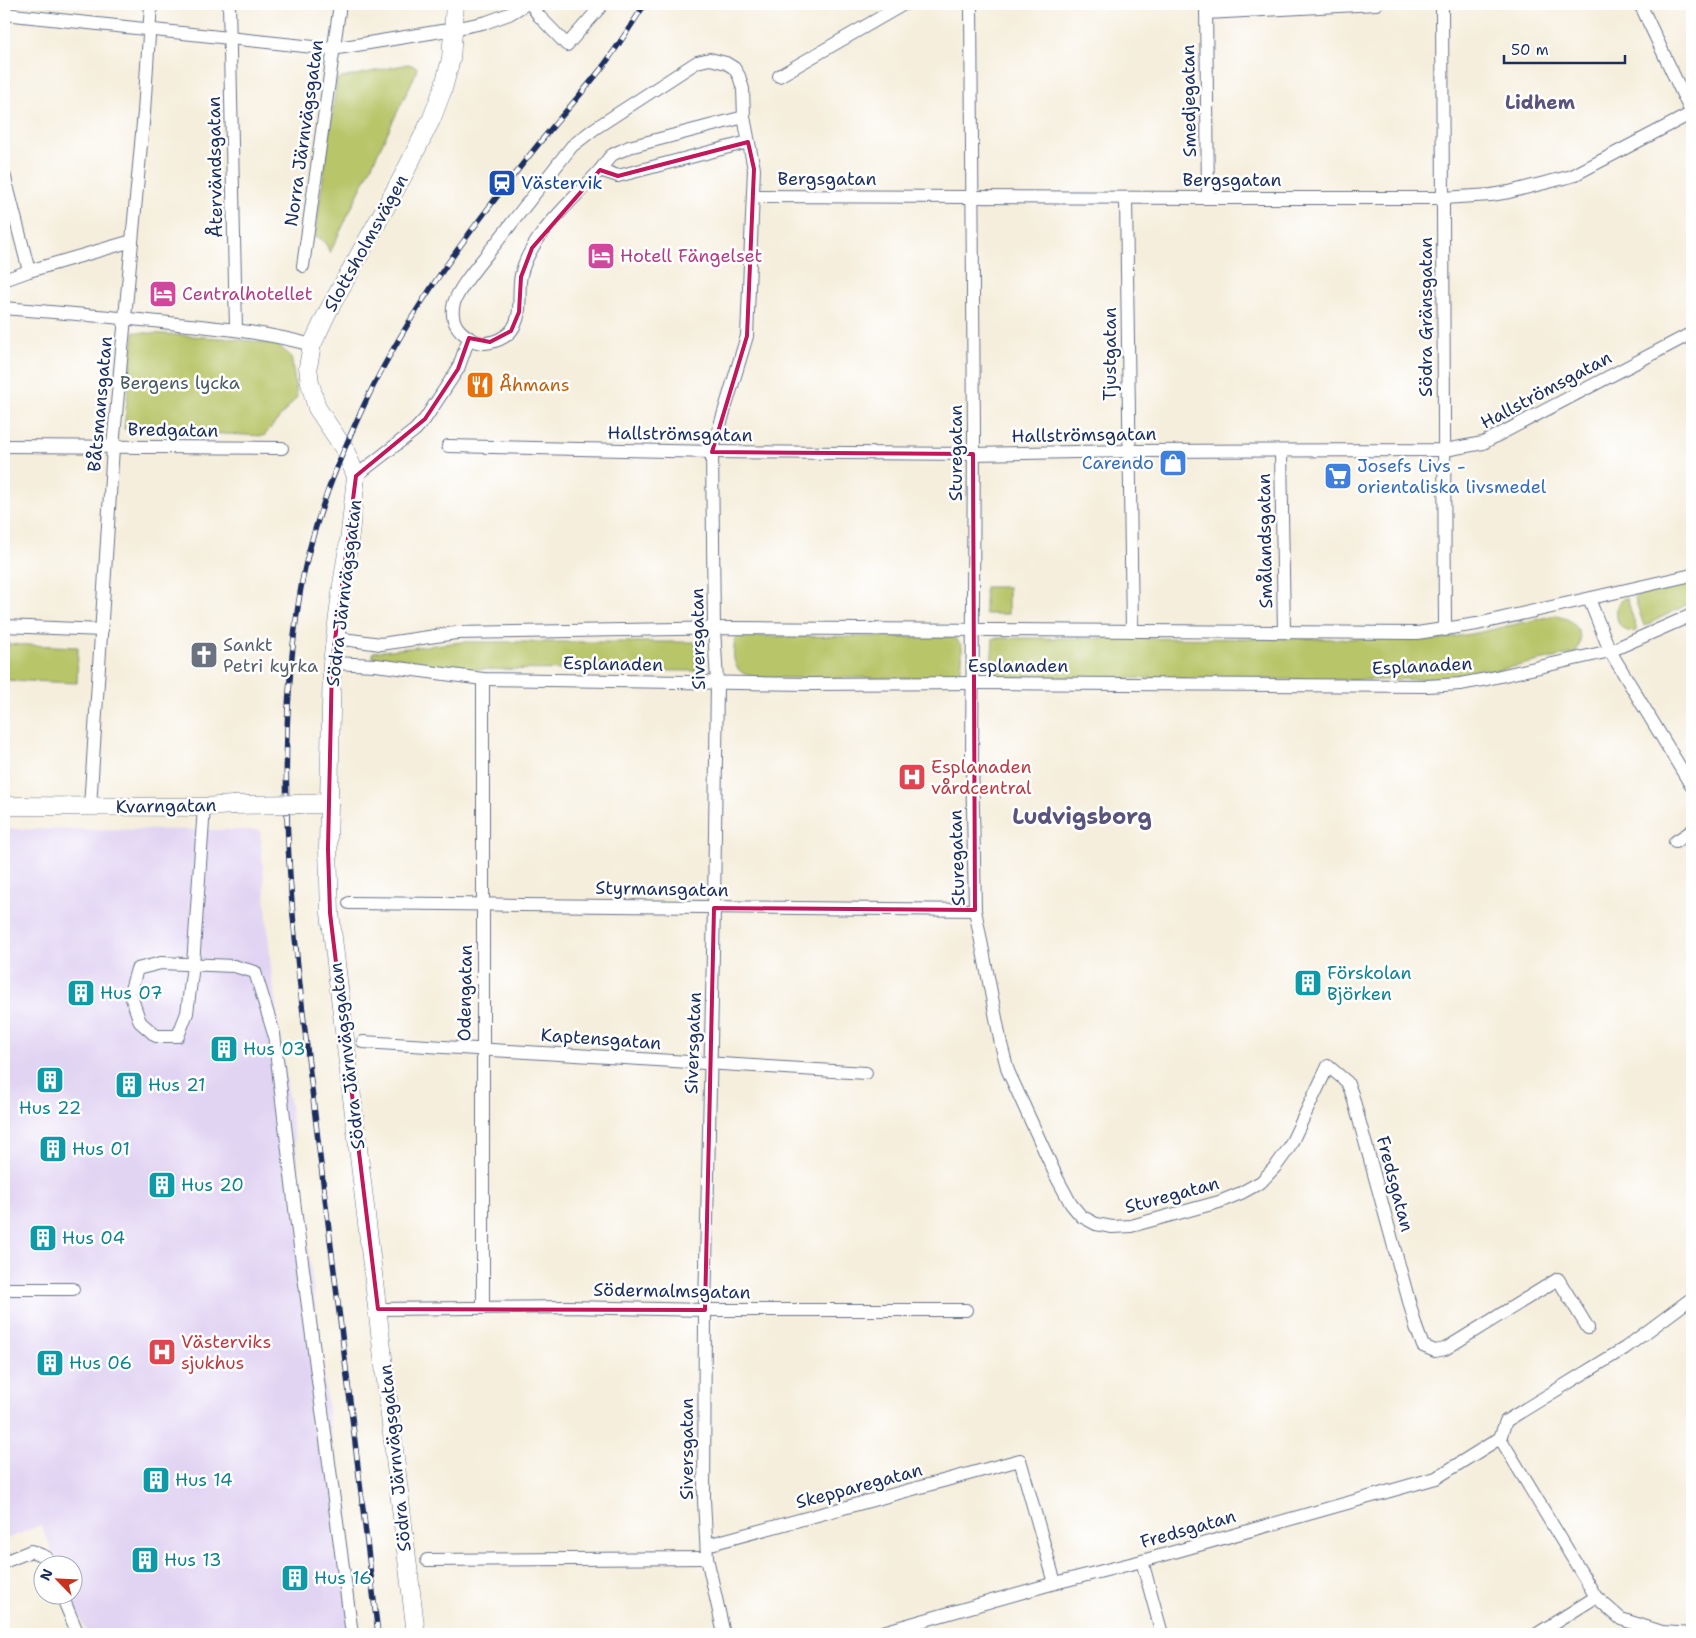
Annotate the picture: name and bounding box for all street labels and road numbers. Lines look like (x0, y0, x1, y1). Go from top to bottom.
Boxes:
street label: Norra Järnvägsgatan (279, 38, 329, 228)
street label: Smedjegatan (1176, 44, 1202, 158)
street label: Återvändsgatan (202, 96, 228, 238)
street label: Bergsgatan (777, 167, 877, 191)
street label: Bergsgatan (1182, 168, 1282, 192)
street label: Slottsholmsvägen (318, 170, 414, 316)
street label: Södra Gränsgatan (1414, 237, 1438, 397)
street label: Tjustgatan (1098, 307, 1122, 401)
street label: Båtsmansgatan (82, 335, 118, 473)
street label: Hallströmsgatan (1476, 345, 1616, 435)
street label: Sturegatan (944, 405, 968, 501)
street label: Bredgatan (127, 417, 219, 443)
street label: Hallströmsgatan (607, 421, 753, 447)
street label: Hallströmsgatan (1011, 422, 1157, 448)
street label: Smålandsgatan (1252, 473, 1278, 609)
street label: Södra Järnvägsgatan (321, 498, 367, 688)
street label: Siversgatan (685, 588, 711, 690)
street label: Esplanaden (563, 651, 663, 677)
street label: Esplanaden (1371, 651, 1473, 681)
street label: Esplanaden (968, 654, 1068, 678)
street label: Kvarngatan (115, 793, 217, 819)
street label: Sturegatan (943, 809, 971, 907)
street label: Styrmansgatan (595, 876, 729, 902)
street label: Odengatan (452, 944, 478, 1042)
street label: Södra Järnvägsgatan (324, 961, 370, 1151)
street label: Siversgatan (679, 992, 707, 1094)
street label: Kaptensgatan (540, 1023, 662, 1055)
street label: Fredsgatan (1371, 1133, 1419, 1235)
street label: Sturegatan (1122, 1171, 1222, 1219)
street label: Södermalmsgatan (593, 1278, 751, 1304)
street label: Södra Järnvägsgatan (373, 1363, 417, 1553)
street label: Siversgatan (675, 1398, 699, 1500)
street label: Skepparegatan (793, 1458, 925, 1514)
street label: Fredsgatan (1137, 1504, 1239, 1554)

